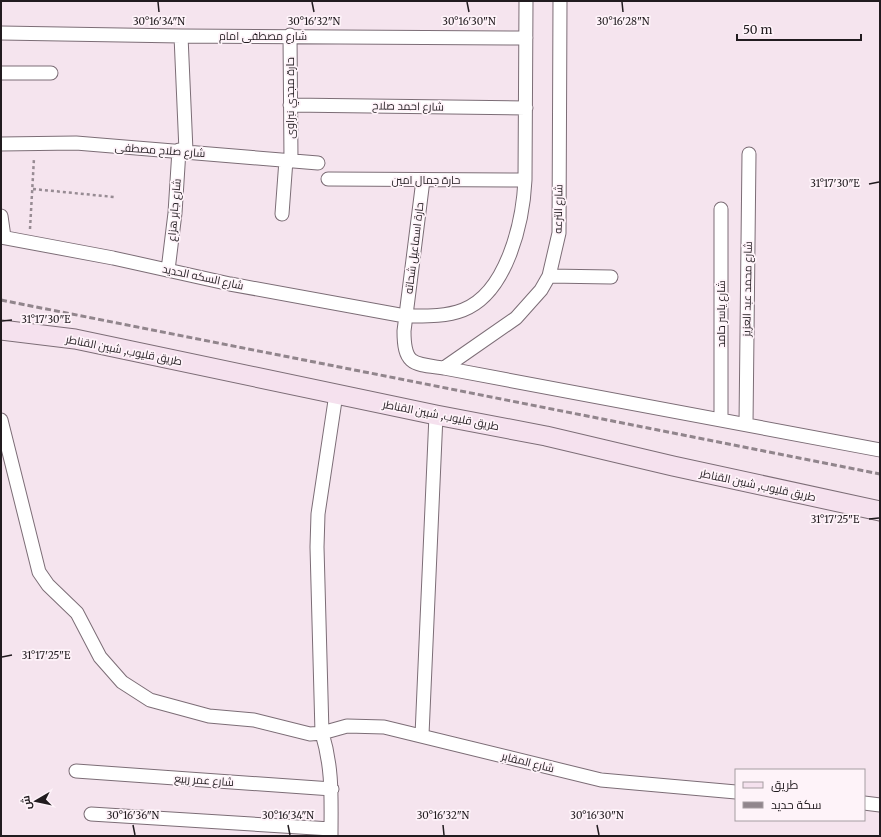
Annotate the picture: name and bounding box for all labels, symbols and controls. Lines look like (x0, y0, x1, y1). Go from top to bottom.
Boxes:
text: 30°16'34"N (133, 15, 185, 28)
text: 30°16'32"N (288, 15, 341, 28)
text: 30°16'30"N (442, 15, 496, 28)
text: 30°16'28"N (596, 15, 650, 28)
scale bar (737, 16, 861, 42)
text: 50 m (743, 22, 772, 37)
street label: شارع مصطفى امام (219, 29, 307, 44)
street label: حارة مجدي نبراوى (283, 57, 299, 139)
street label: شارع احمد صلاح (372, 98, 444, 115)
street label: شارع صلاح مصطفى (114, 140, 206, 161)
street label: حارة جمال امين (392, 173, 460, 187)
text: 31°17'30"E (810, 177, 860, 190)
street label: شارع جابر هزاع (164, 178, 185, 242)
street label: شارع الترعه (551, 184, 566, 234)
street label: حارة اسماعيل شحاته (401, 201, 427, 295)
street label: شارع محمد عبد العزيز (739, 241, 756, 338)
street label: شارع السكه الحديد (161, 262, 245, 293)
street label: شارع ياسر حامد (714, 280, 729, 348)
text: 31°17'30"E (21, 313, 71, 326)
street label: طريق قليوب, شبين القناطر (64, 332, 183, 368)
street label: طريق قليوب, شبين القناطر (381, 397, 500, 433)
street label: طريق قليوب, شبين القناطر (698, 466, 817, 504)
text: 31°17'25"E (811, 513, 860, 526)
text: 31°17'25"E (22, 649, 71, 662)
street label: شارع المقابر (499, 748, 556, 776)
legend (735, 769, 865, 821)
street label: شارع عمر ربيع (174, 771, 234, 790)
text: طريق (771, 777, 799, 792)
north arrow (16, 781, 56, 821)
text: ش (18, 794, 34, 811)
text: سكة حديد (771, 797, 821, 812)
text: 30°16'36"N (107, 809, 160, 822)
text: 30°16'34"N (262, 809, 314, 822)
text: 30°16'32"N (417, 809, 470, 822)
text: 30°16'30"N (570, 809, 624, 822)

